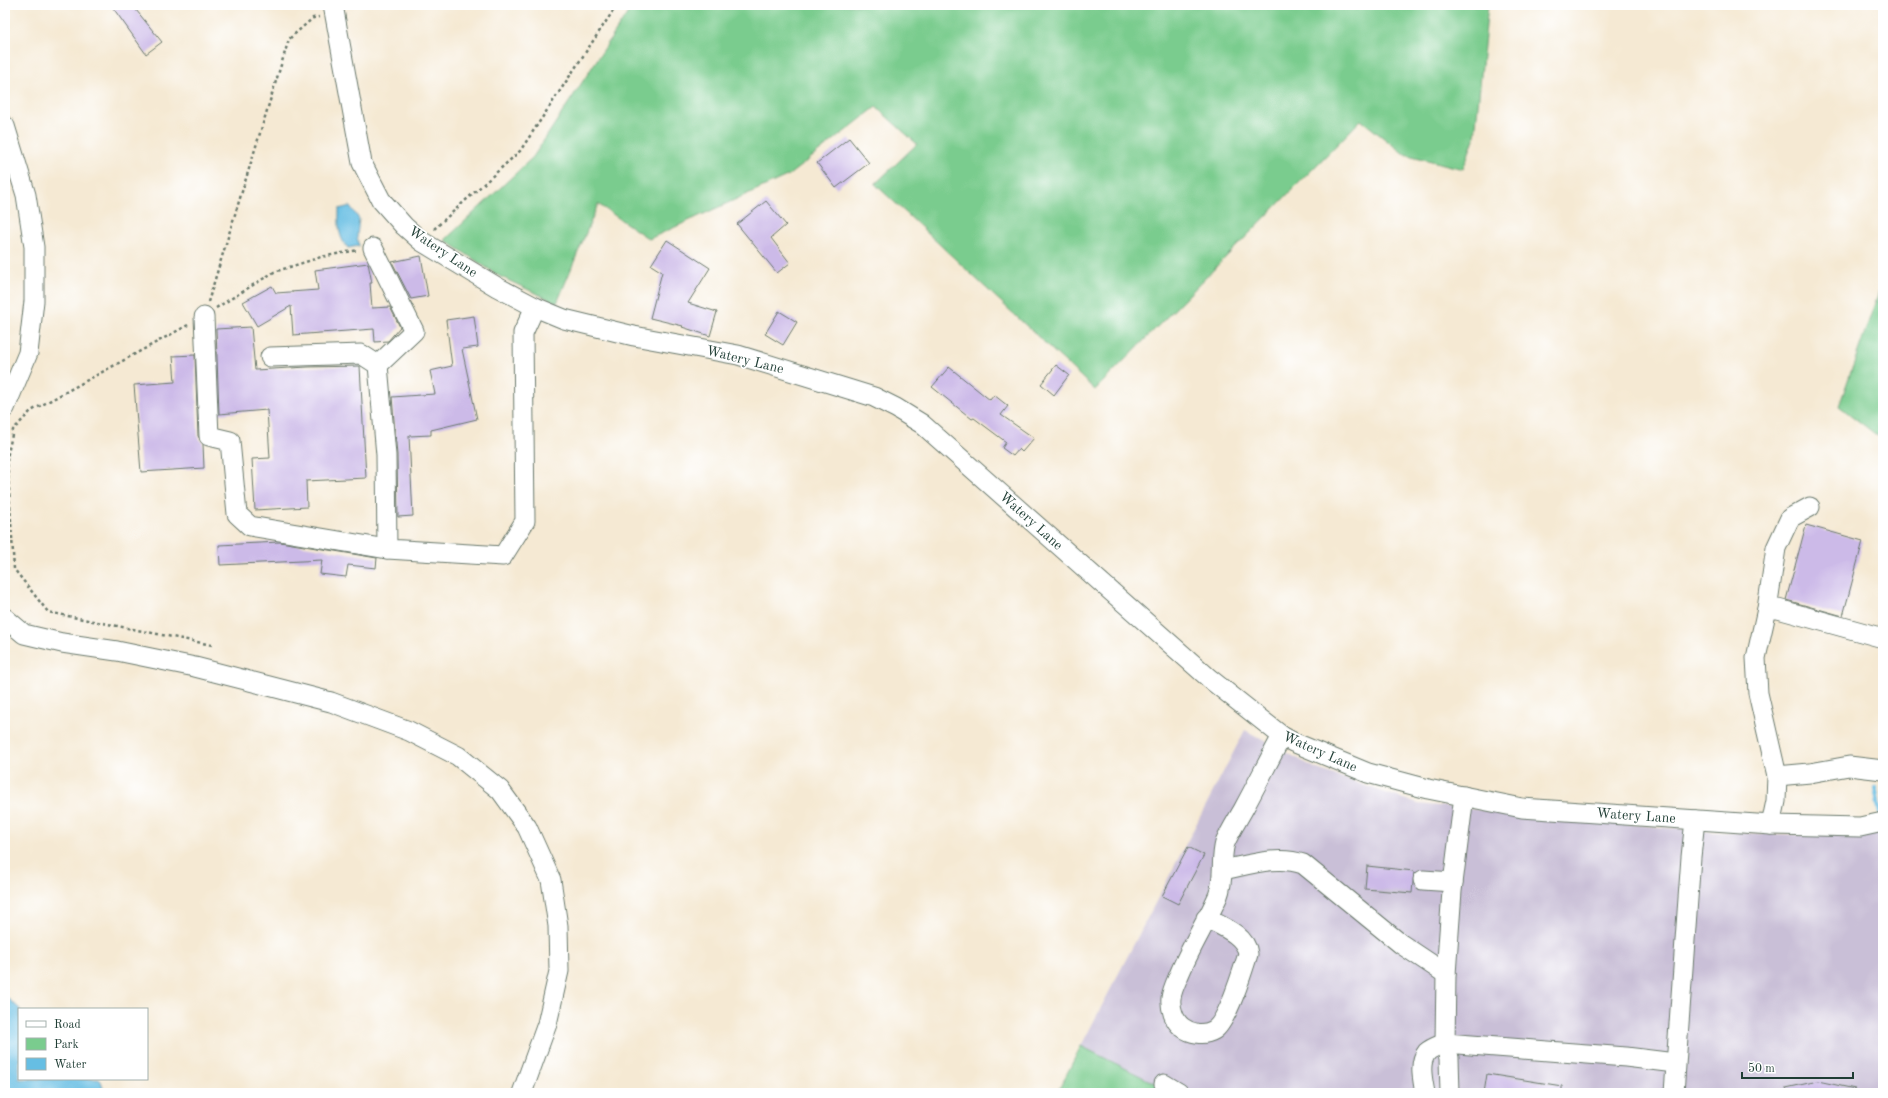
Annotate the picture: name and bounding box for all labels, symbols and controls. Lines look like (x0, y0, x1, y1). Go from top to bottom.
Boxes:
street label: Watery Lane (406, 224, 480, 280)
street label: Watery Lane (705, 344, 785, 376)
street label: Watery Lane (997, 489, 1065, 553)
street label: Watery Lane (1281, 729, 1359, 775)
street label: Watery Lane (1596, 806, 1676, 826)
legend (18, 1008, 148, 1080)
text: Road (54, 1019, 81, 1031)
text: Park (54, 1039, 79, 1051)
scale bar (1742, 1054, 1853, 1080)
text: Water (54, 1059, 87, 1071)
text: 50 m (1748, 1062, 1775, 1075)

